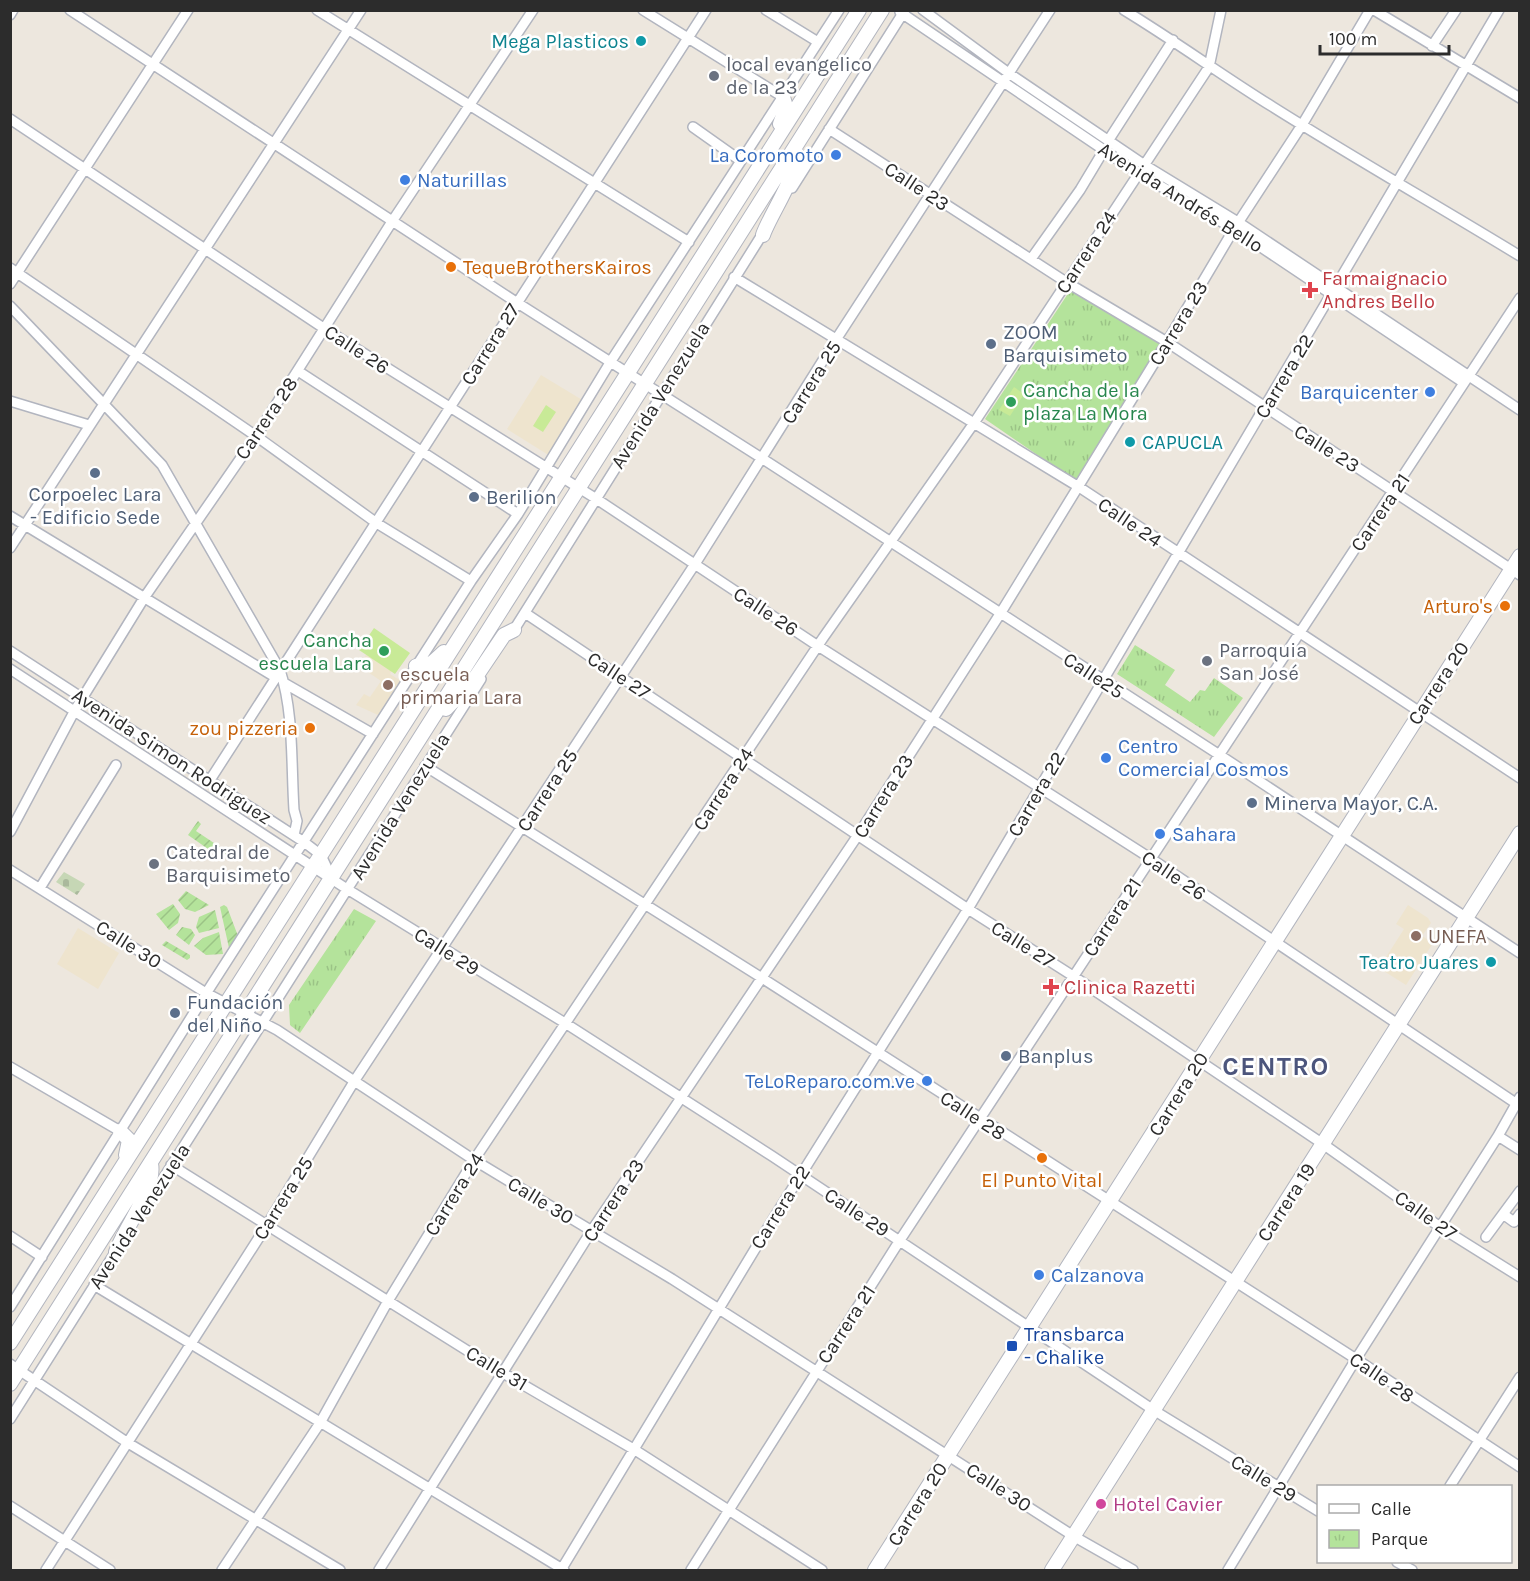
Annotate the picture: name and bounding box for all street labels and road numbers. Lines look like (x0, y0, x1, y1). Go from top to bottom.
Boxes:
street label: Avenida Andrés Bello (1094, 137, 1267, 258)
street label: Calle 23 (880, 157, 954, 216)
street label: Carrera 24 (1051, 207, 1122, 298)
street label: Carrera 23 (1144, 277, 1213, 370)
street label: Carrera 27 (456, 299, 525, 389)
street label: Avenida Venezuela (606, 318, 715, 473)
street label: Calle 26 (320, 320, 393, 379)
street label: Carrera 22 (1250, 330, 1319, 423)
street label: Carrera 25 (777, 336, 846, 428)
street label: Carrera 28 (230, 373, 302, 464)
street label: Calle 23 (1290, 419, 1364, 477)
street label: Carrera 21 (1346, 469, 1415, 556)
street label: Calle 24 (1093, 493, 1166, 552)
street label: Calle 26 (729, 582, 802, 641)
street label: Carrera 20 (1403, 637, 1474, 729)
street label: Calle 27 (583, 647, 655, 705)
street label: Calle25 (1059, 647, 1128, 703)
street label: Avenida Simon Rodriguez (68, 683, 276, 829)
street label: Avenida Venezuela (346, 729, 455, 884)
street label: Carrera 24 (688, 744, 759, 835)
street label: Carrera 25 (512, 745, 583, 836)
street label: Carrera 22 (1003, 748, 1070, 841)
street label: Carrera 23 (849, 750, 918, 842)
street label: Calle 26 (1137, 846, 1210, 905)
street label: Carrera 21 (1078, 874, 1146, 961)
street label: Calle 30 (92, 915, 166, 974)
street label: Calle 27 (987, 916, 1059, 973)
street label: Calle 29 (410, 922, 484, 980)
street label: Carrera 20 (1144, 1048, 1213, 1140)
street label: Calle 28 (936, 1086, 1010, 1145)
street label: Avenida Venezuela (84, 1139, 195, 1293)
street label: Carrera 24 (420, 1148, 489, 1240)
street label: Carrera 25 (249, 1152, 318, 1244)
street label: Carrera 23 (578, 1154, 649, 1246)
street label: Carrera 19 (1252, 1159, 1320, 1246)
street label: Carrera 22 (746, 1161, 815, 1253)
street label: Calle 30 (503, 1172, 578, 1229)
street label: Calle 29 (820, 1183, 893, 1242)
street label: Calle 27 (1390, 1186, 1462, 1245)
street label: Carrera 21 (812, 1281, 880, 1368)
street label: Calle 31 (462, 1341, 532, 1396)
street label: Calle 28 (1345, 1347, 1419, 1407)
street label: Calle 29 (1227, 1450, 1301, 1507)
street label: Carrera 20 (883, 1458, 952, 1550)
street label: Calle 30 (962, 1458, 1036, 1517)

